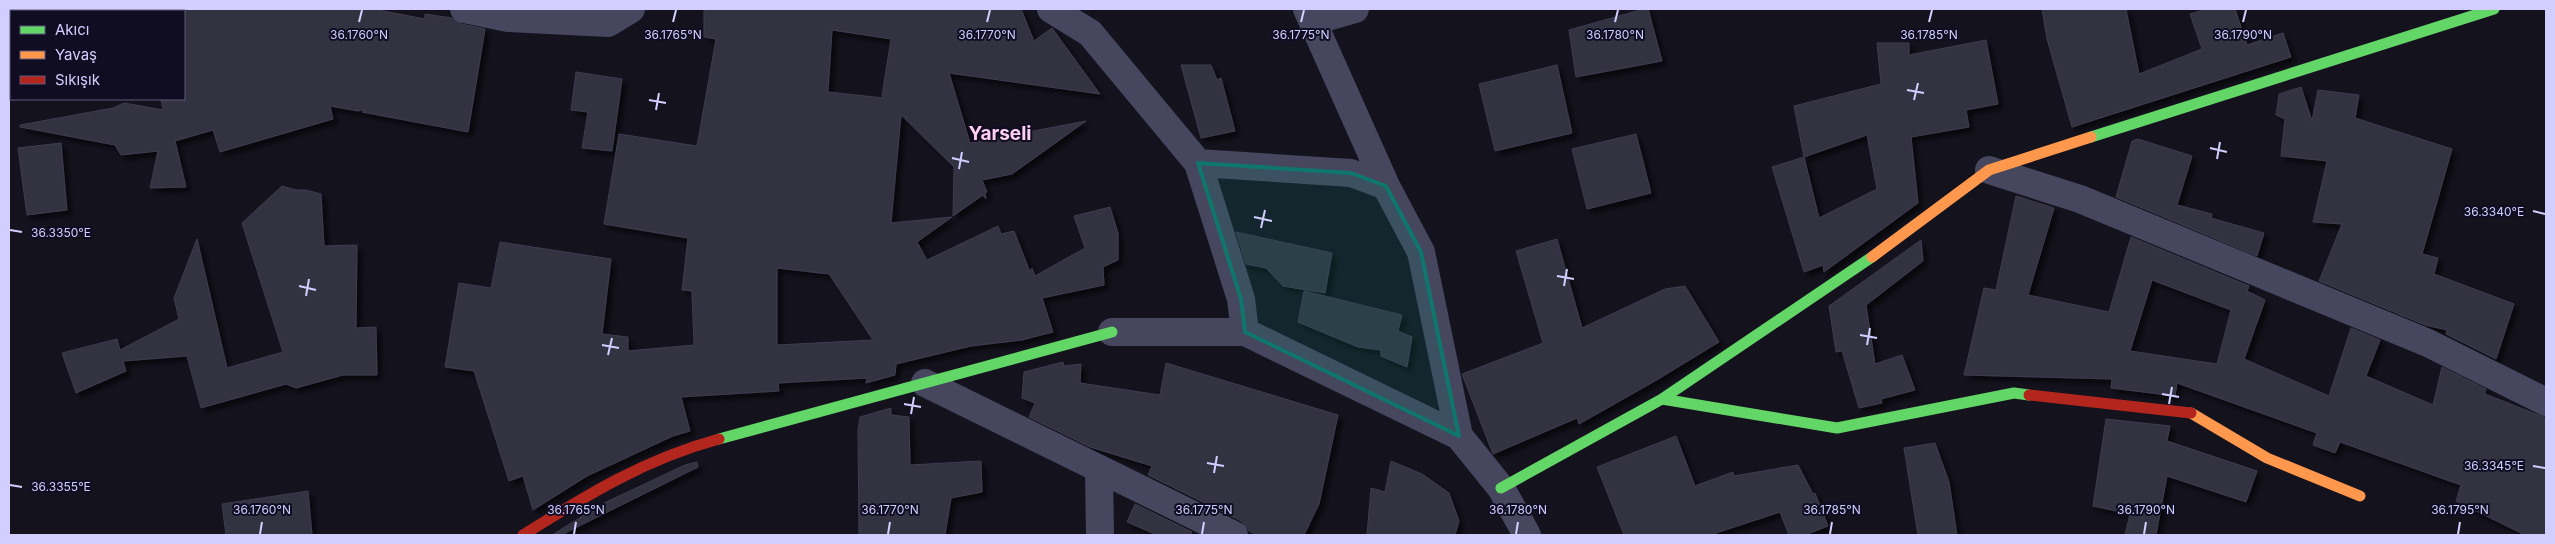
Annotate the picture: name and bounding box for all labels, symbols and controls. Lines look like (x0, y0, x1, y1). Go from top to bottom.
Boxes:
legend (10, 10, 185, 100)
text: Akıcı (55, 20, 89, 39)
text: 36.1760°N (330, 27, 388, 42)
text: 36.1765°N (644, 27, 702, 42)
text: 36.1770°N (958, 27, 1016, 42)
text: 36.1775°N (1272, 27, 1330, 42)
text: 36.1780°N (1586, 27, 1644, 42)
text: 36.1785°N (1900, 27, 1958, 42)
text: 36.1790°N (2214, 27, 2272, 42)
text: Yavaş (55, 45, 97, 64)
text: Sıkışık (55, 70, 101, 89)
district label: Yarseli (969, 122, 1031, 145)
text: 36.3340°E (2464, 204, 2524, 219)
text: 36.3350°E (31, 225, 91, 240)
text: 36.3345°E (2464, 458, 2524, 473)
text: 36.3355°E (31, 479, 91, 494)
text: 36.1760°N (233, 502, 291, 517)
text: 36.1765°N (547, 502, 605, 517)
text: 36.1770°N (861, 502, 919, 517)
text: 36.1775°N (1175, 502, 1233, 517)
text: 36.1780°N (1489, 502, 1547, 517)
text: 36.1785°N (1803, 502, 1861, 517)
text: 36.1790°N (2117, 502, 2175, 517)
text: 36.1795°N (2431, 502, 2489, 517)

